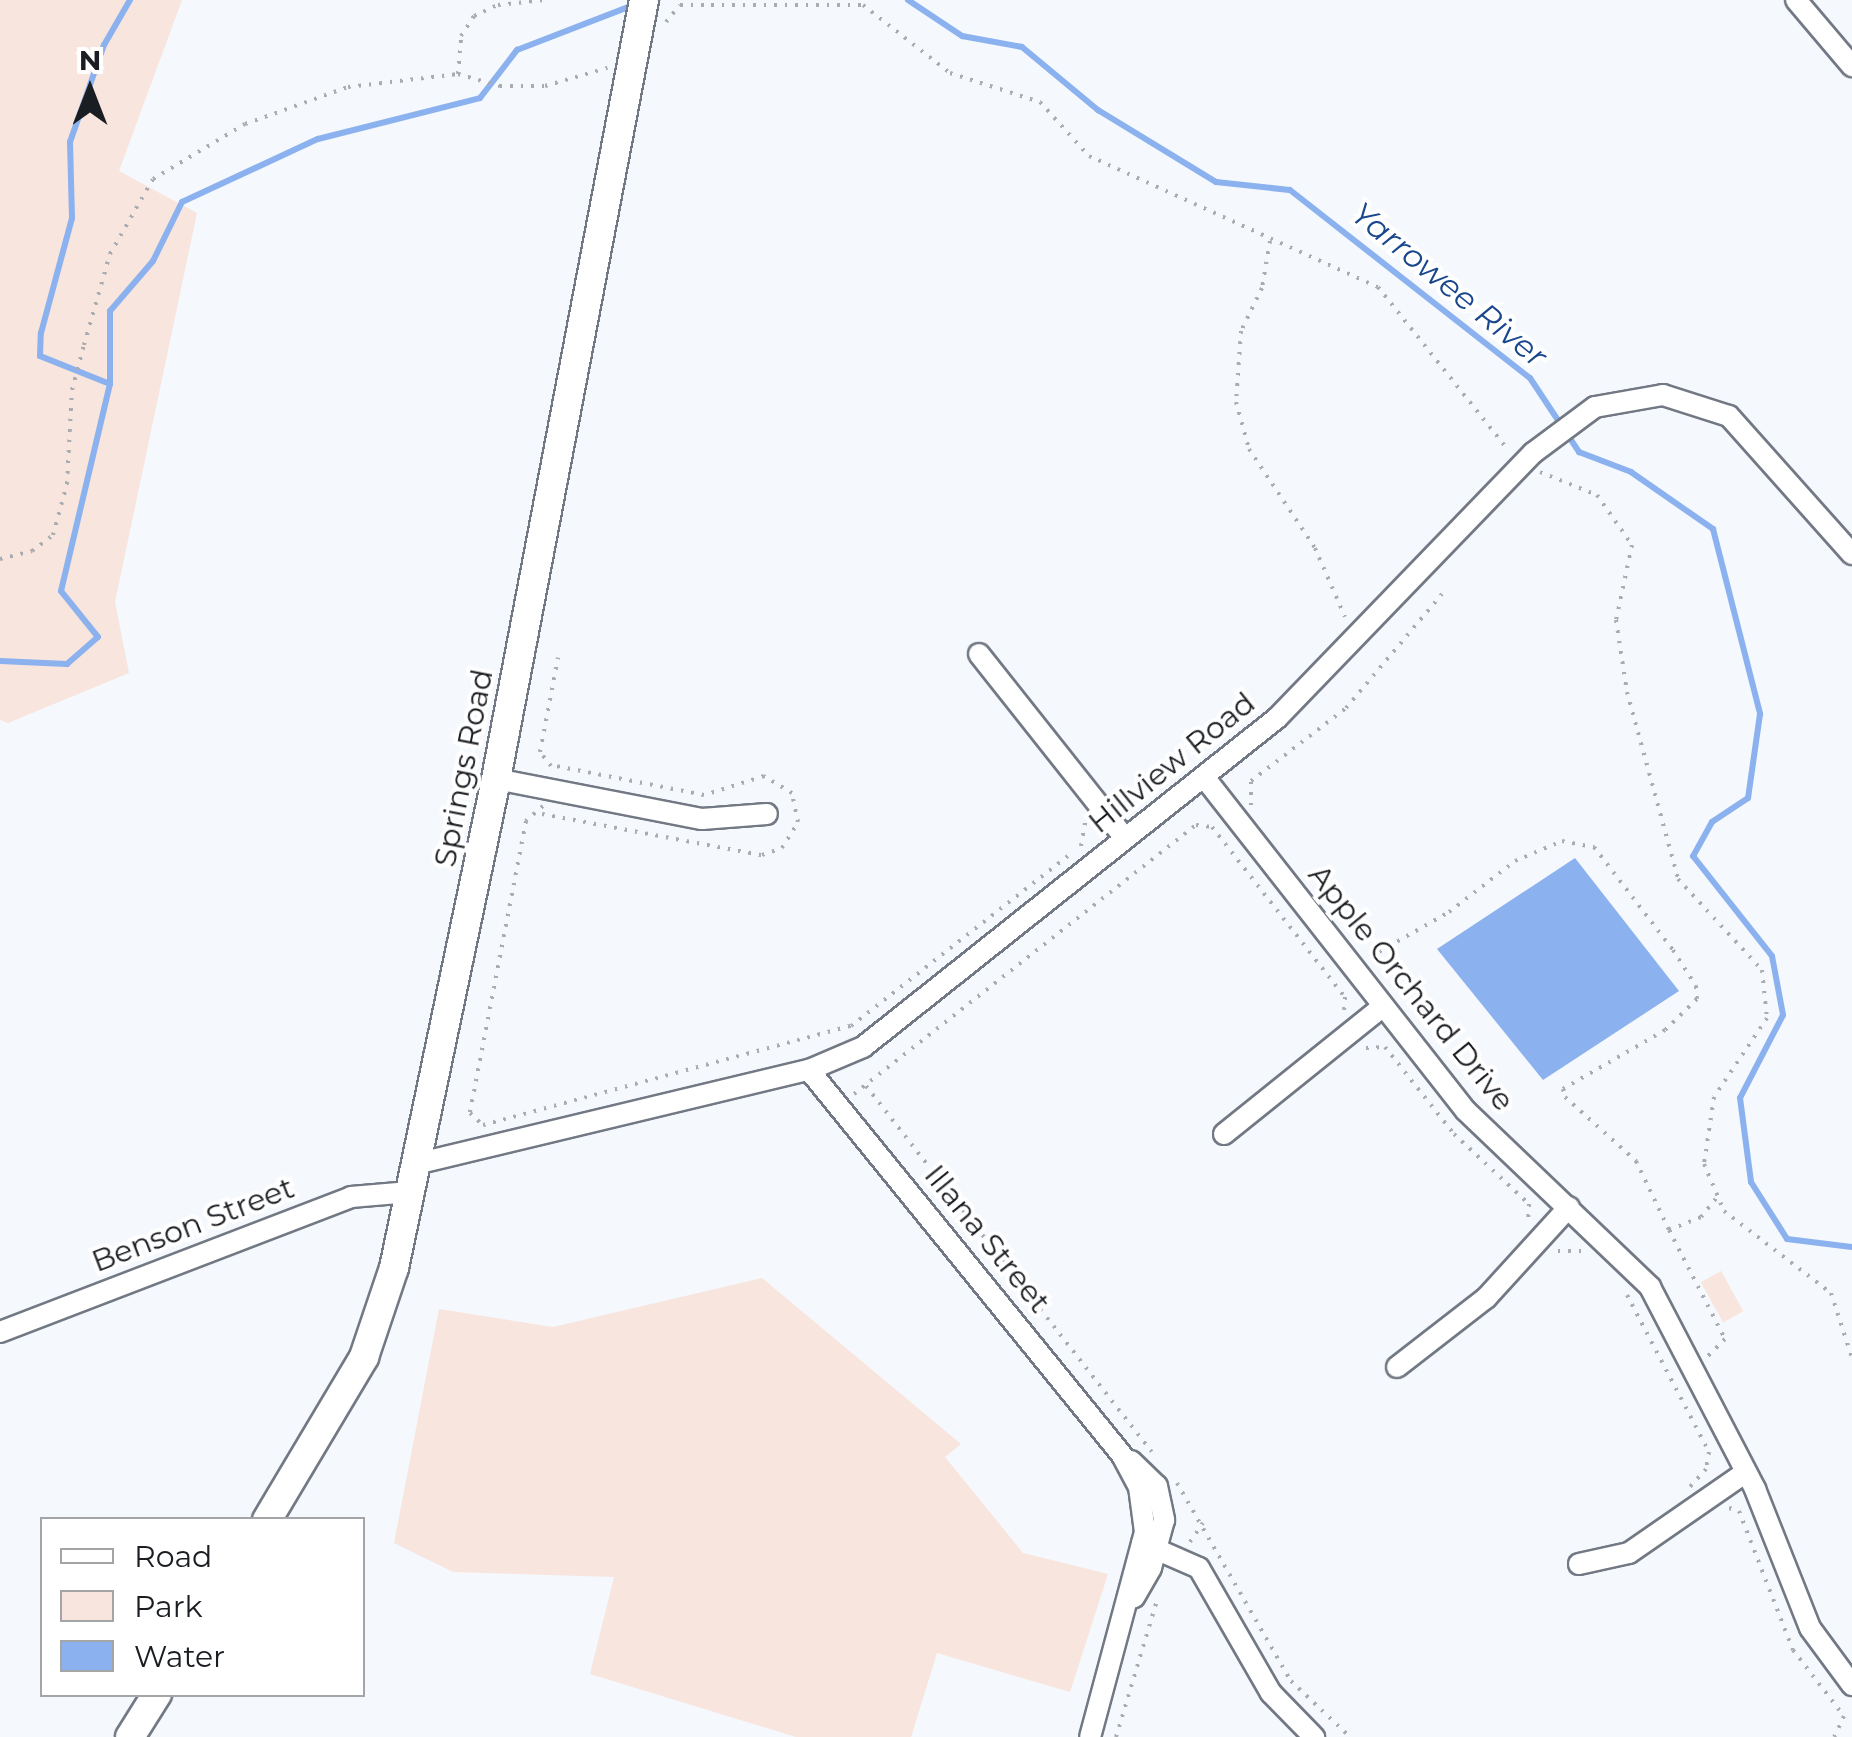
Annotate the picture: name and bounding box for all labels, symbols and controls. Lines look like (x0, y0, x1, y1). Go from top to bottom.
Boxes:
north arrow (40, 40, 140, 140)
text: N (79, 43, 101, 77)
water label: Yarrowee River (1343, 194, 1555, 376)
street label: Springs Road (427, 666, 501, 870)
street label: Hillview Road (1082, 685, 1262, 841)
street label: Apple Orchard Drive (1301, 858, 1521, 1118)
street label: Illana Street (917, 1158, 1057, 1320)
street label: Benson Street (87, 1170, 299, 1280)
legend (40, 1517, 365, 1697)
text: Road (134, 1538, 212, 1575)
text: Park (134, 1588, 203, 1625)
text: Water (134, 1638, 225, 1675)

